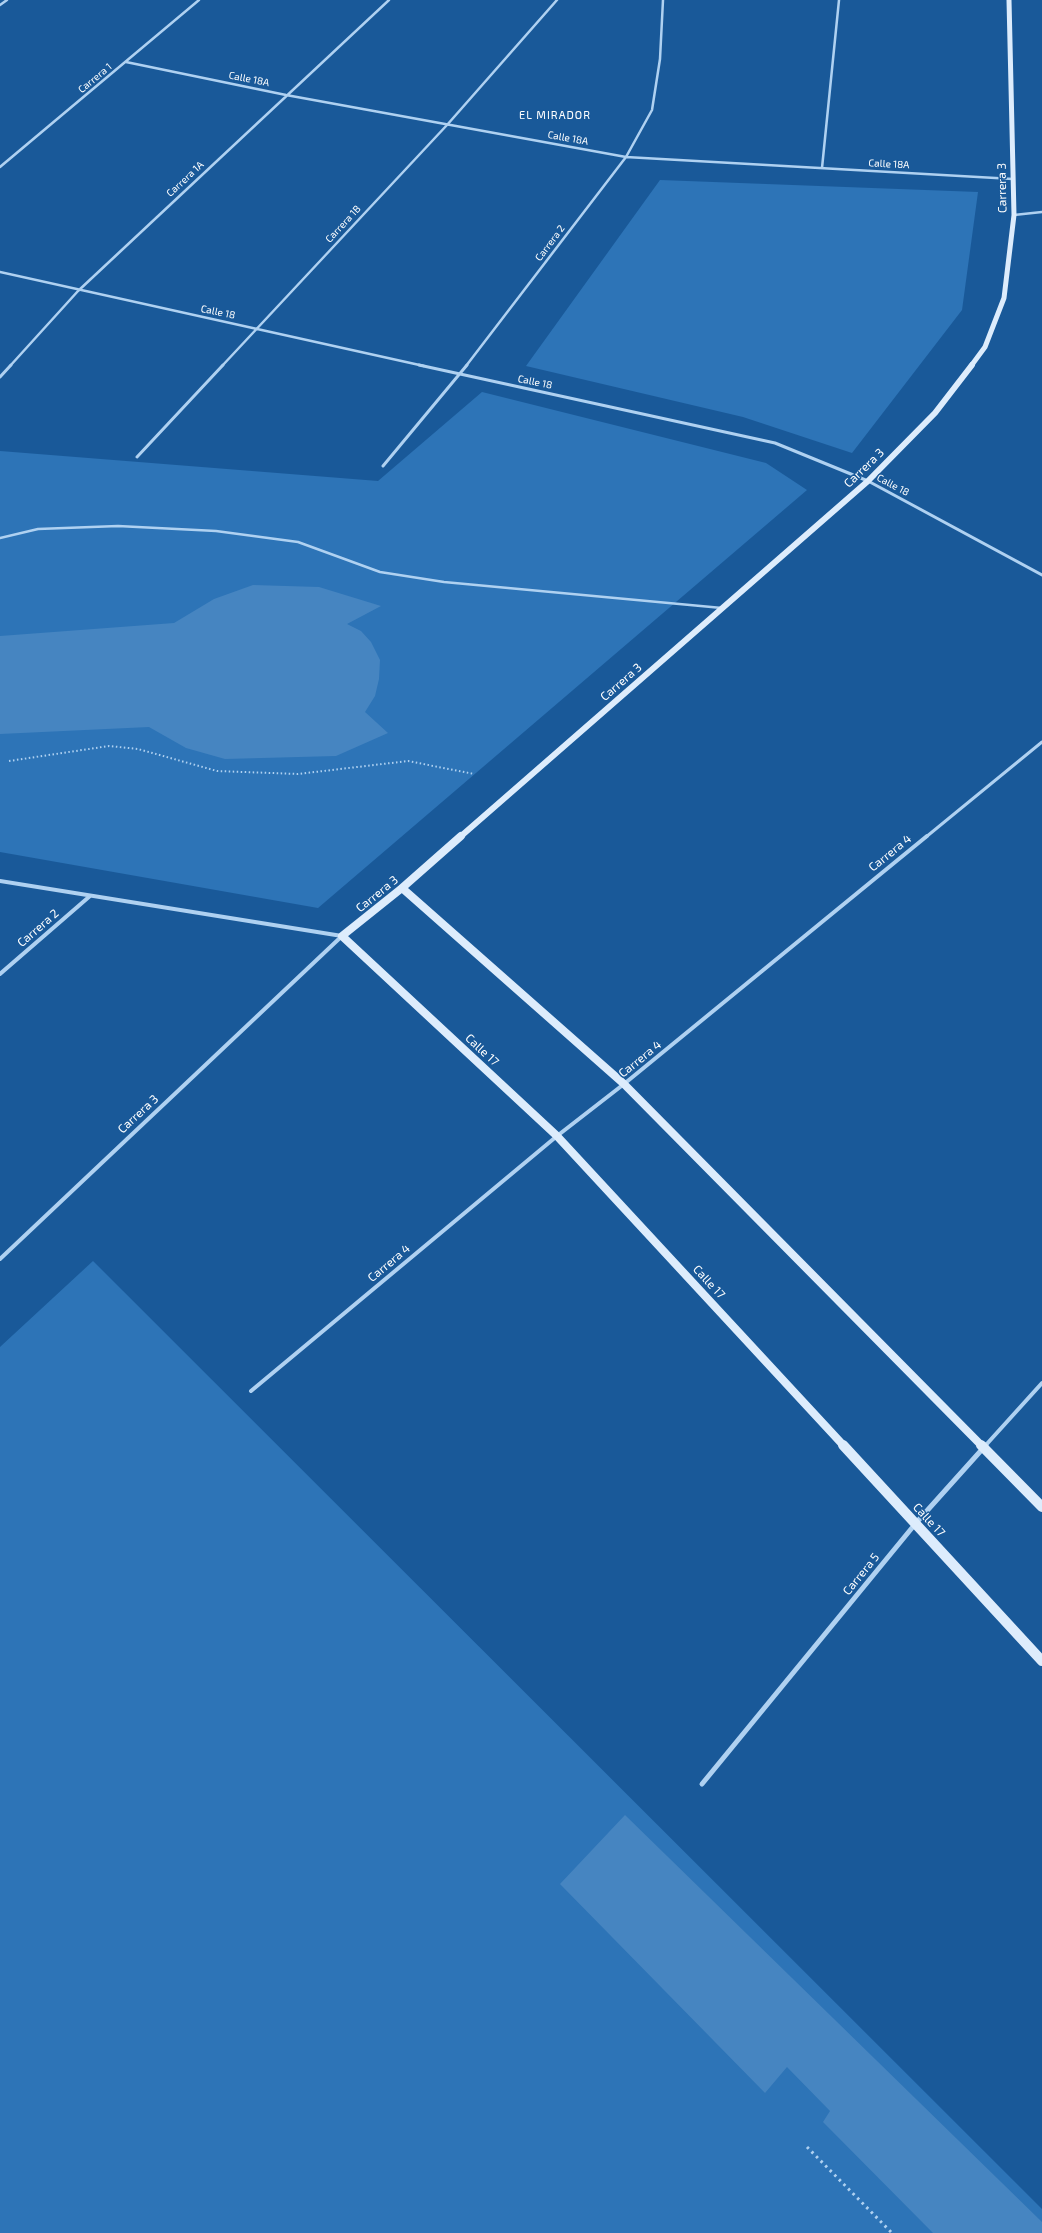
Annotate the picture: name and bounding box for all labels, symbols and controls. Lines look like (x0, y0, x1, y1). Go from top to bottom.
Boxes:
street label: Carrera 1 (76, 60, 114, 96)
street label: Calle 18A (228, 69, 270, 89)
district label: EL MIRADOR (519, 108, 591, 122)
street label: Calle 18A (547, 129, 589, 147)
street label: Calle 18A (868, 157, 910, 171)
street label: Carrera 1A (164, 159, 206, 199)
street label: Carrera 3 (994, 163, 1010, 213)
street label: Carrera 1B (323, 203, 363, 245)
street label: Carrera 2 (533, 223, 567, 263)
street label: Calle 18 (200, 303, 236, 321)
street label: Calle 18 (517, 373, 553, 391)
street label: Carrera 3 (841, 445, 887, 491)
street label: Calle 18 (875, 472, 911, 498)
street label: Carrera 3 (597, 660, 645, 704)
street label: Carrera 4 (866, 831, 914, 875)
street label: Carrera 3 (353, 873, 401, 915)
street label: Carrera 2 (14, 906, 62, 950)
street label: Calle 17 (462, 1031, 502, 1069)
street label: Carrera 4 (616, 1037, 664, 1081)
street label: Carrera 3 (115, 1092, 161, 1136)
street label: Carrera 4 (365, 1241, 413, 1285)
street label: Calle 17 (690, 1262, 728, 1302)
street label: Calle 17 (910, 1500, 948, 1540)
street label: Carrera 5 (840, 1550, 882, 1598)

